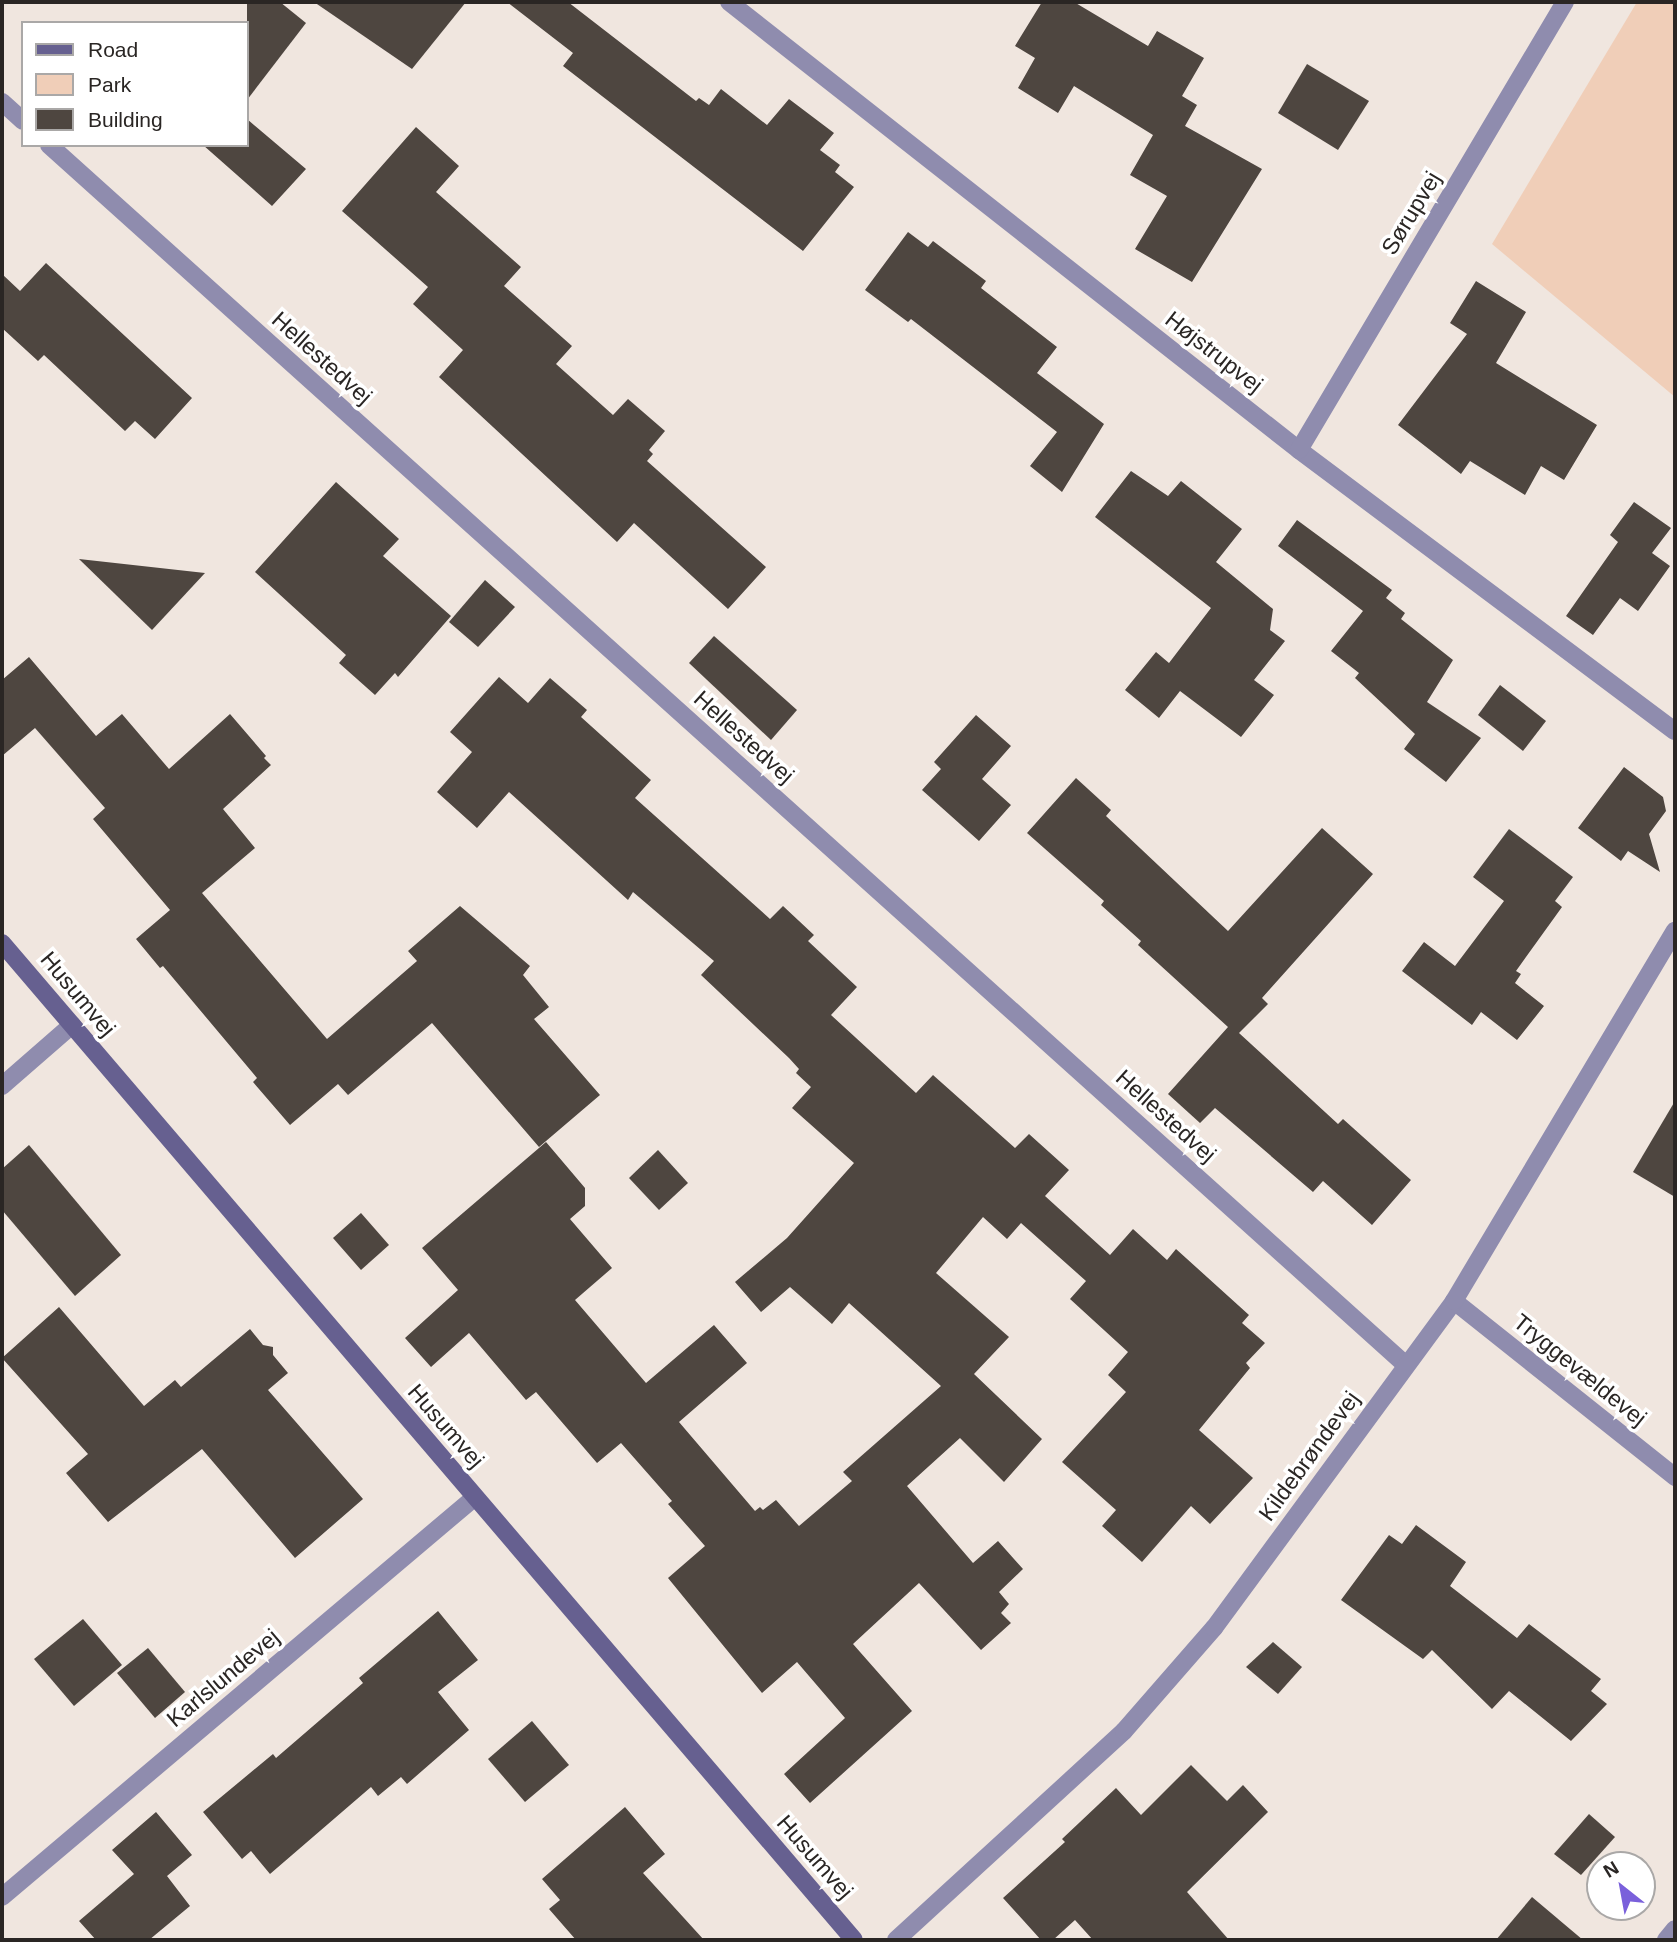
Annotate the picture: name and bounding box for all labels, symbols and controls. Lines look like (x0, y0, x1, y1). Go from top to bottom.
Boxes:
legend (21, 21, 248, 147)
text: Road (88, 38, 138, 61)
text: Park (88, 73, 131, 96)
text: Building (88, 108, 163, 131)
street label: Sørupvej (1375, 166, 1447, 260)
street label: Højstrupvej (1160, 305, 1268, 399)
street label: Hellestedvej (266, 306, 378, 410)
street label: Hellestedvej (688, 685, 800, 789)
street label: Husumvej (35, 946, 121, 1042)
street label: Hellestedvej (1110, 1064, 1222, 1168)
street label: Tryggevældevej (1508, 1308, 1652, 1432)
street label: Husumvej (402, 1378, 490, 1474)
street label: Kildebrøndevej (1253, 1386, 1365, 1526)
street label: Karlslundevej (161, 1623, 285, 1733)
street label: Husumvej (771, 1809, 859, 1905)
north arrow (1586, 1851, 1656, 1921)
text: N (1600, 1857, 1622, 1882)

